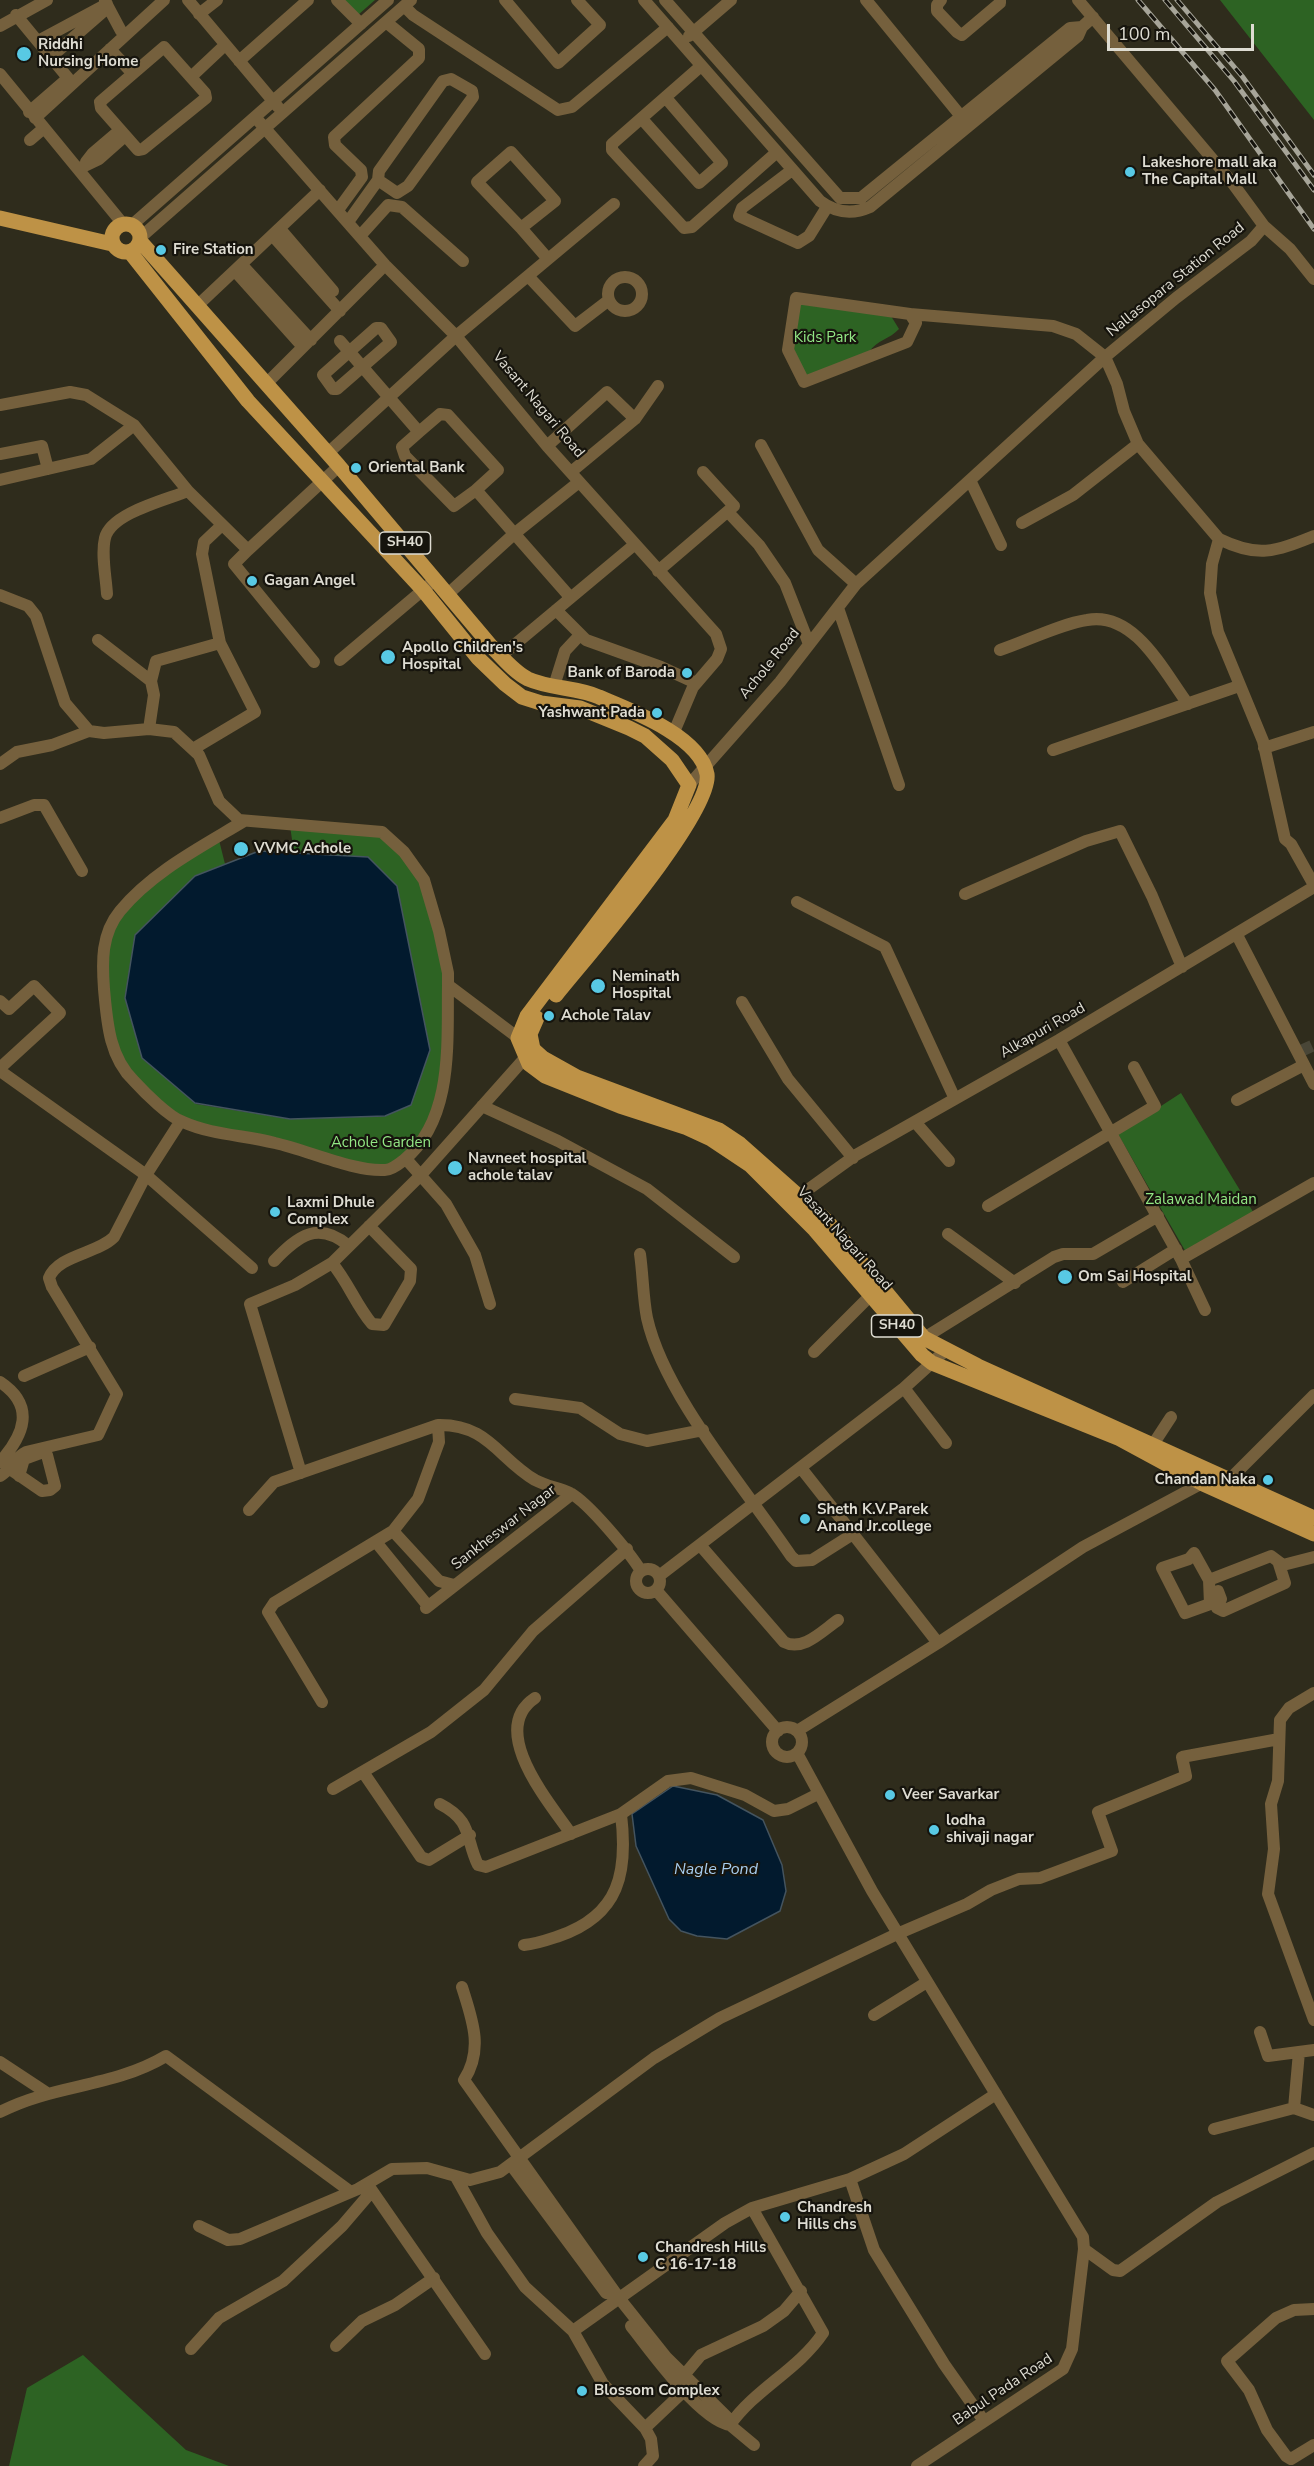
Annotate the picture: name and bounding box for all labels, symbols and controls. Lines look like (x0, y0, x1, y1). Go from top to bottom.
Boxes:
scale bar (1110, 12, 1257, 50)
text: 100 m (1118, 22, 1170, 46)
place label: Riddhi Nursing Home (38, 36, 138, 71)
marker: Riddhi Nursing Home (15, 45, 33, 63)
place label: Lakeshore mall aka The Capital Mall (1142, 154, 1277, 189)
marker: Lakeshore mall aka The Capital Mall (1123, 165, 1137, 179)
street label: Nallasopara Station Road (1104, 219, 1248, 341)
place label: Fire Station (173, 241, 254, 259)
marker: Fire Station (154, 243, 168, 257)
park label: Kids Park (794, 329, 856, 347)
street label: Vasant Nagari Road (488, 348, 588, 462)
place label: Oriental Bank (368, 459, 465, 477)
marker: Oriental Bank (349, 461, 363, 475)
road number: SH40 (380, 532, 430, 554)
place label: Gagan Angel (264, 572, 355, 590)
marker: Gagan Angel (245, 574, 259, 588)
street label: Achole Road (736, 625, 804, 703)
place label: Apollo Children's Hospital (402, 639, 523, 674)
marker: Apollo Children's Hospital (379, 648, 397, 666)
place label: Bank of Baroda (567, 664, 675, 682)
marker: Bank of Baroda (680, 666, 694, 680)
place label: Yashwant Pada (538, 704, 645, 722)
marker: Yashwant Pada (650, 706, 664, 720)
marker: VVMC Achole (232, 840, 250, 858)
place label: VVMC Achole (254, 840, 351, 858)
place label: Neminath Hospital (612, 968, 680, 1003)
marker: Neminath Hospital (589, 977, 607, 995)
street label: Alkapuri Road (997, 999, 1089, 1063)
place label: Achole Talav (561, 1007, 651, 1025)
marker: Achole Talav (542, 1009, 556, 1023)
park label: Achole Garden (331, 1134, 431, 1152)
place label: Navneet hospital achole talav (468, 1150, 586, 1185)
marker: Navneet hospital achole talav (446, 1159, 464, 1177)
street label: Vasant Nagari Road (793, 1183, 895, 1295)
park label: Zalawad Maidan (1145, 1191, 1257, 1209)
place label: Laxmi Dhule Complex (287, 1194, 375, 1229)
marker: Laxmi Dhule Complex (268, 1205, 282, 1219)
marker: Om Sai Hospital (1056, 1268, 1074, 1286)
place label: Om Sai Hospital (1078, 1268, 1192, 1286)
road number: SH40 (872, 1315, 922, 1337)
place label: Chandan Naka (1154, 1471, 1256, 1489)
marker: Chandan Naka (1261, 1473, 1275, 1487)
street label: Sankheswar Nagar (448, 1482, 560, 1574)
place label: Sheth K.V.Parek Anand Jr.college (817, 1501, 932, 1536)
marker: Sheth K.V.Parek Anand Jr.college (798, 1512, 812, 1526)
place label: Veer Savarkar (902, 1786, 999, 1804)
marker: Veer Savarkar (883, 1788, 897, 1802)
place label: lodha shivaji nagar (946, 1812, 1034, 1847)
marker: lodha shivaji nagar (927, 1823, 941, 1837)
water label: Nagle Pond (674, 1860, 758, 1880)
place label: Chandresh Hills chs (797, 2199, 872, 2234)
marker: Chandresh Hills chs (778, 2210, 792, 2224)
place label: Chandresh Hills C 16-17-18 (655, 2239, 766, 2274)
marker: Chandresh Hills C 16-17-18 (636, 2250, 650, 2264)
street label: Babul Pada Road (950, 2350, 1056, 2430)
place label: Blossom Complex (594, 2382, 720, 2400)
marker: Blossom Complex (575, 2384, 589, 2398)

